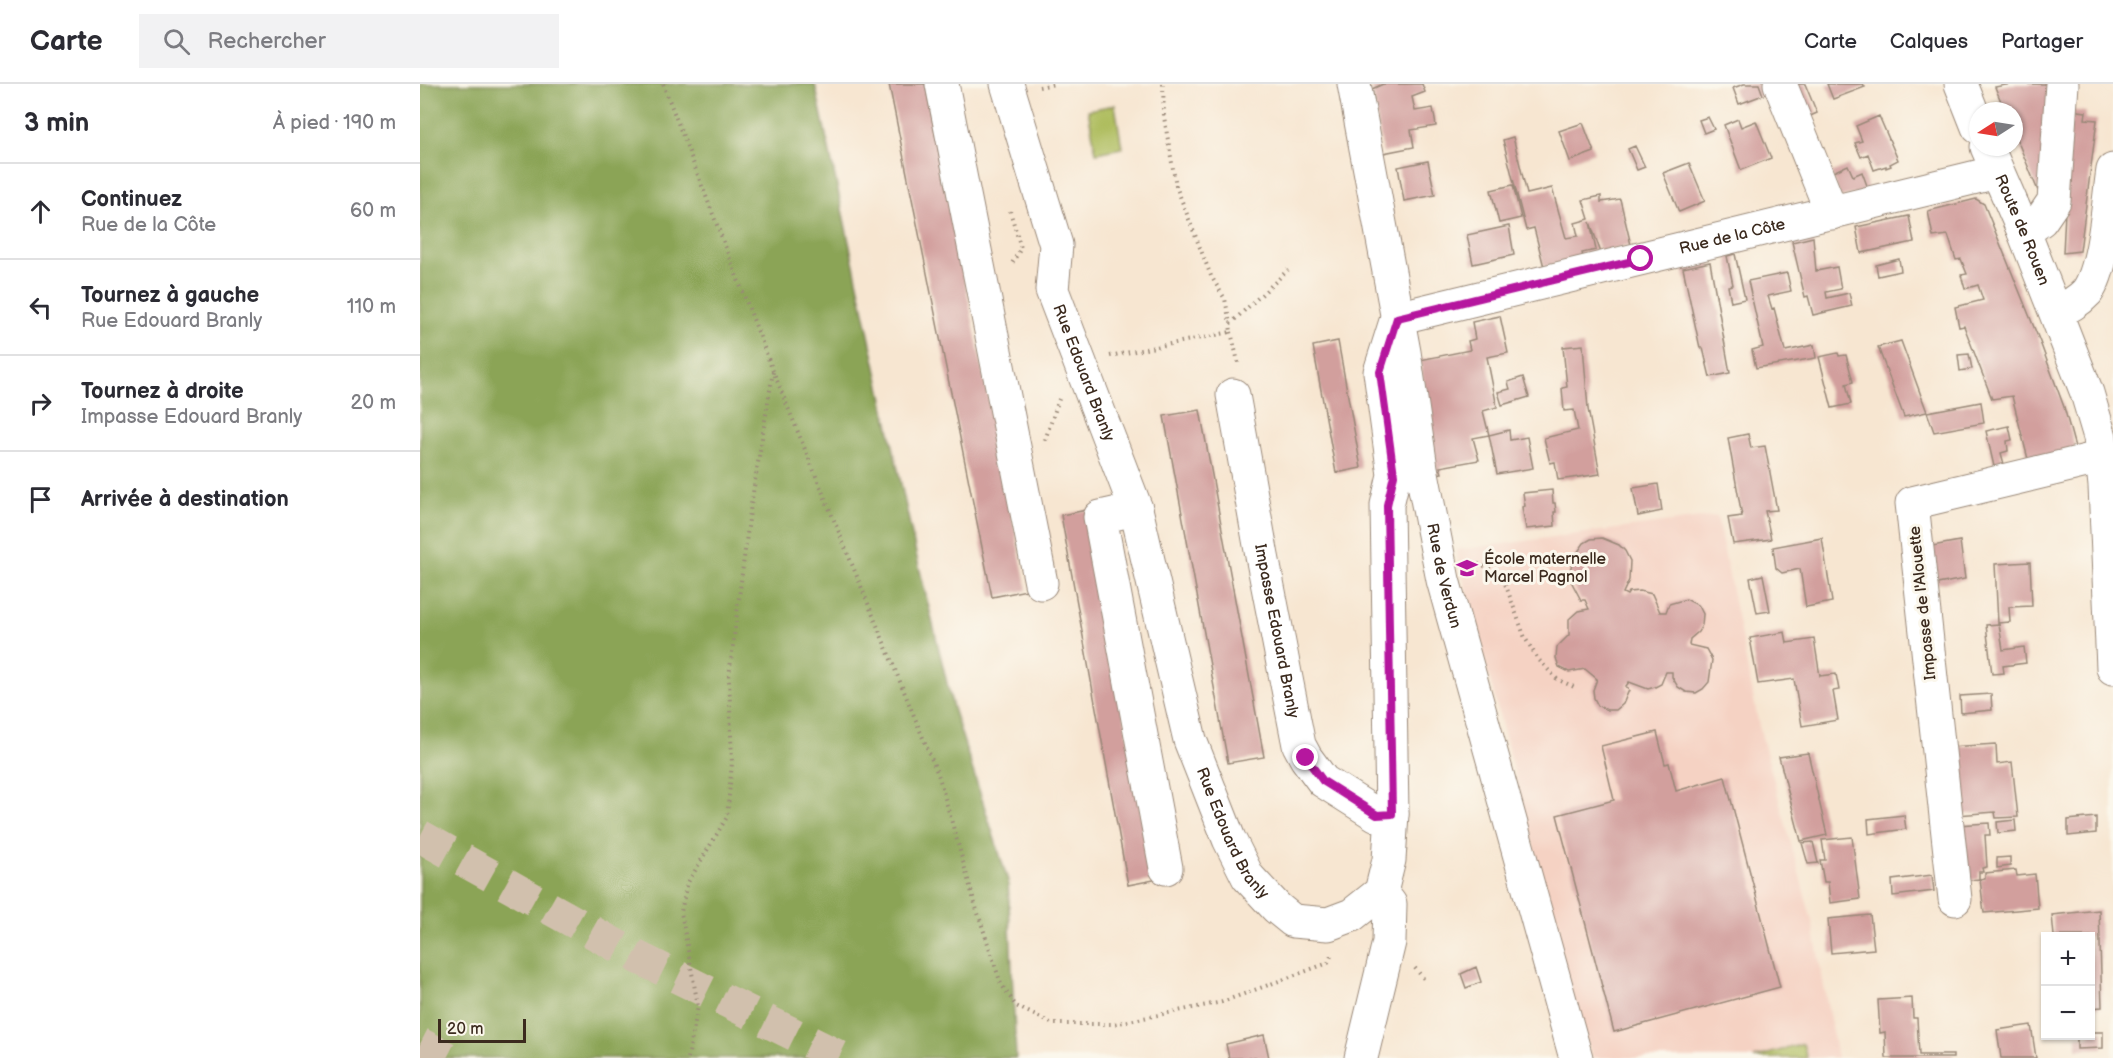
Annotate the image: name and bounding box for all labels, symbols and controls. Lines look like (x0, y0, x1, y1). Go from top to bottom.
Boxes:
search box (139, 14, 559, 68)
text: Carte (30, 25, 103, 58)
icon: search (160, 25, 193, 58)
text: Rechercher (208, 28, 326, 55)
text: Carte (1804, 29, 1857, 54)
text: Calques (1890, 29, 1968, 54)
text: Partager (2001, 29, 2083, 54)
north arrow (1969, 102, 2023, 156)
text: 3 min (24, 108, 89, 139)
text: À pied · 190 m (273, 111, 396, 135)
street label: Route de Rouen (1991, 171, 2053, 288)
text: Continuez (81, 186, 182, 213)
icon: ahead (24, 195, 57, 228)
text: 60 m (350, 199, 396, 223)
text: Rue de la Côte (81, 213, 216, 237)
street label: Rue de la Côte (1677, 214, 1788, 258)
route start (1627, 245, 1653, 271)
text: Tournez à gauche (81, 282, 259, 309)
icon: left (24, 291, 57, 324)
text: 110 m (347, 295, 396, 319)
street label: Rue Edouard Branly (1049, 302, 1119, 445)
text: Rue Edouard Branly (81, 309, 262, 333)
text: Tournez à droite (81, 378, 244, 405)
icon: right (24, 387, 57, 420)
text: 20 m (351, 391, 396, 415)
text: Impasse Edouard Branly (81, 405, 302, 429)
icon: arrive (24, 483, 57, 516)
text: Arrivée à destination (81, 486, 289, 513)
street label: Rue de Verdun (1423, 522, 1465, 630)
street label: Impasse de l'Alouette (1905, 525, 1941, 681)
street label: Impasse Edouard Branly (1250, 542, 1303, 720)
place label: École maternelle Marcel Pagnol (1484, 548, 1607, 587)
school or university icon: École maternelle Marcel Pagnol (1455, 556, 1479, 580)
route end (1292, 744, 1318, 770)
street label: Rue Edouard Branly (1192, 765, 1273, 903)
map controls (2041, 932, 2095, 1040)
button: + (2041, 932, 2095, 986)
button: − (2041, 986, 2095, 1040)
scale bar (438, 1016, 526, 1044)
text: 20 m (447, 1020, 483, 1039)

